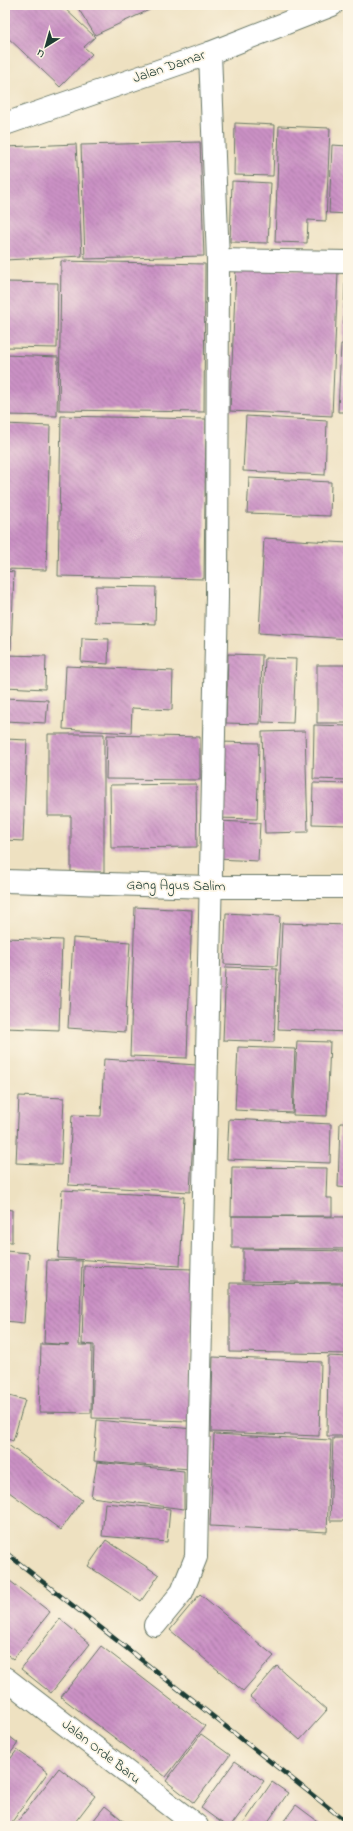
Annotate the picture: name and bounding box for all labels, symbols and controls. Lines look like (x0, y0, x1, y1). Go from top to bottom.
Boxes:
north arrow (26, 26, 66, 66)
text: U (33, 45, 48, 62)
street label: Jalan Damar (130, 45, 209, 89)
street label: Gang Agus Salim (126, 875, 226, 898)
street label: Jalan Orde Baru (57, 1714, 145, 1790)

